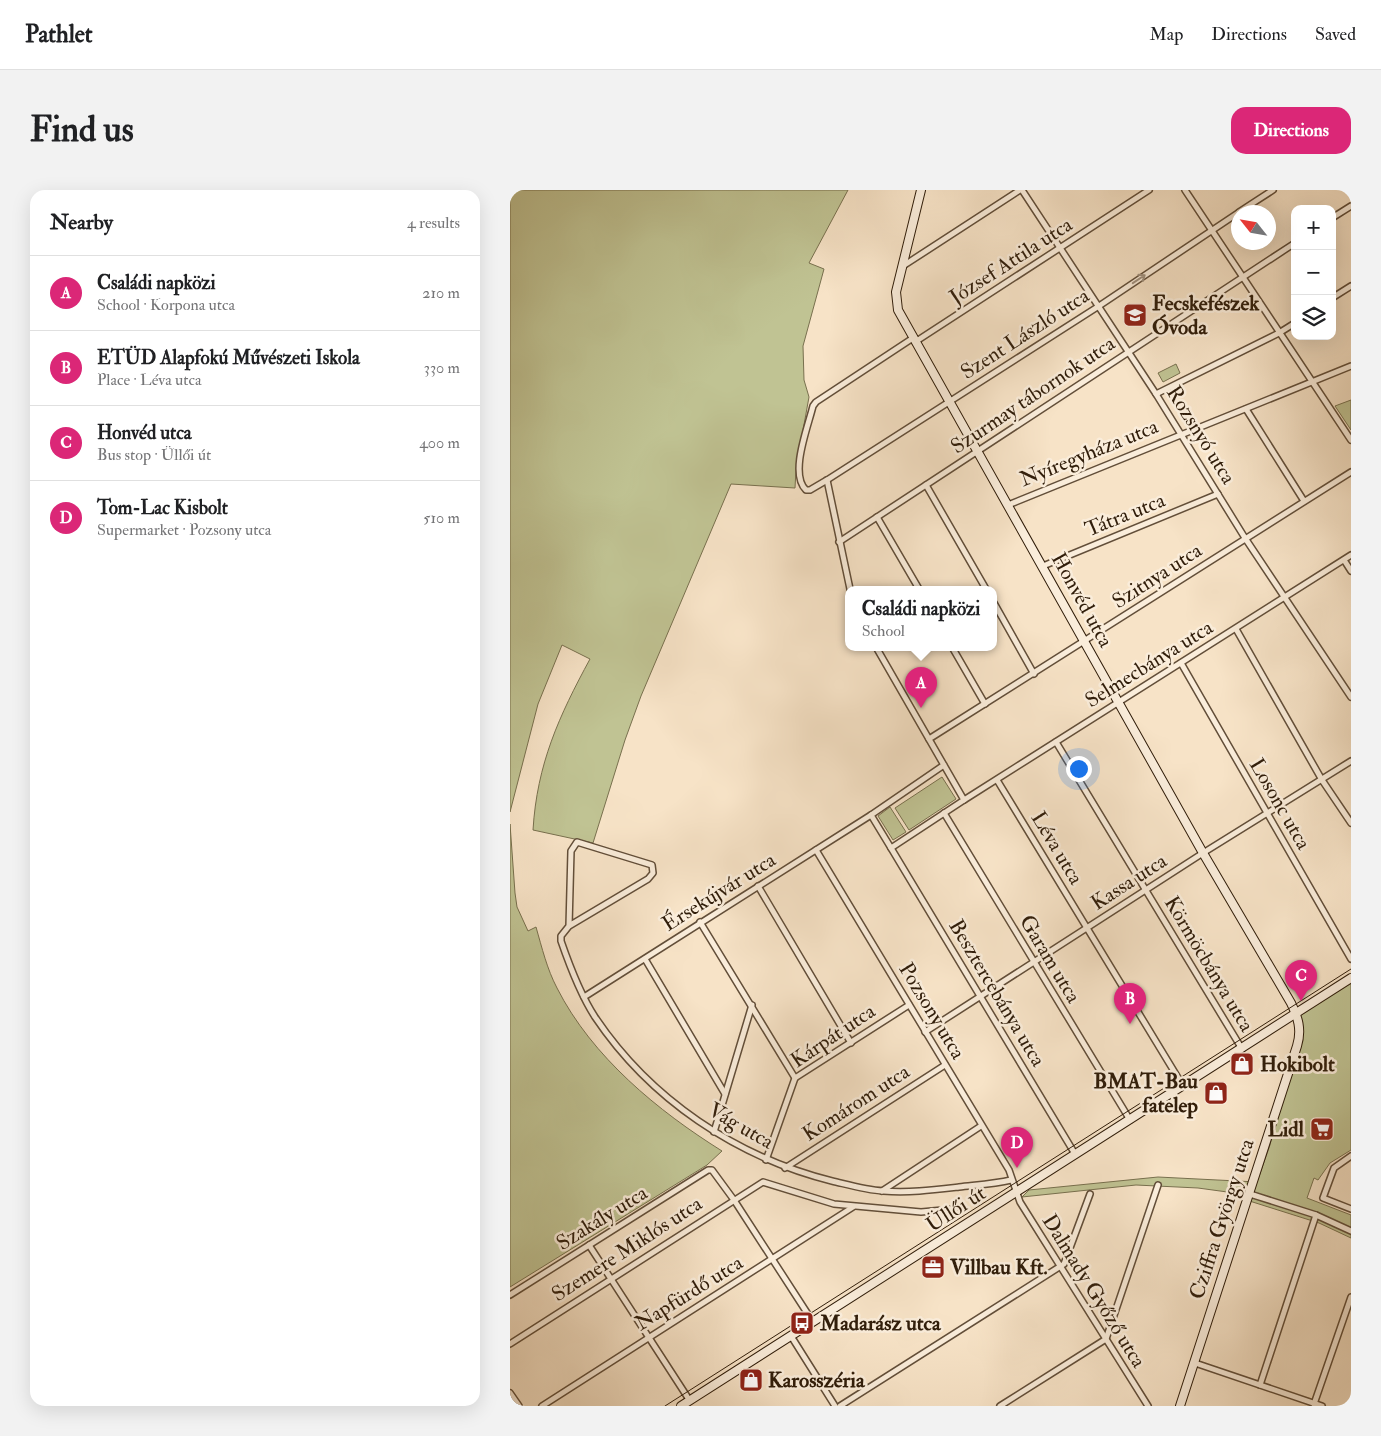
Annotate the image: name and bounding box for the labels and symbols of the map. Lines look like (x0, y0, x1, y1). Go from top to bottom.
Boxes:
north arrow (1231, 205, 1276, 250)
street label: József Attila utca (944, 211, 1078, 311)
one-way arrow (1132, 274, 1146, 284)
street label: Szent László utca (955, 282, 1095, 386)
place label: Fecskefészek Óvoda (1152, 290, 1260, 341)
school or university icon: Fecskefészek Óvoda (1122, 302, 1148, 328)
street label: Szurmay tábornok utca (946, 330, 1121, 460)
street label: Rozsnyó utca (1160, 381, 1242, 490)
street label: Nyíregyháza utca (1016, 413, 1162, 493)
street label: Tátra utca (1081, 487, 1169, 543)
street label: Szitnya utca (1107, 537, 1207, 615)
street label: Honvéd utca (1045, 548, 1119, 653)
street label: Selmecbánya utca (1080, 614, 1218, 714)
pin: A (905, 667, 937, 708)
street label: Losonc utca (1243, 753, 1317, 855)
your location (1066, 756, 1092, 782)
street label: Léva utca (1025, 806, 1090, 890)
street label: Érsekújvár utca (657, 846, 781, 938)
street label: Kassa utca (1086, 847, 1172, 917)
street label: Körmöcbánya utca (1158, 891, 1260, 1037)
street label: Garam utca (1013, 910, 1087, 1008)
street label: Besztercebánya utca (942, 915, 1052, 1072)
street label: Pozsony utca (893, 958, 972, 1065)
pin: C (1285, 960, 1317, 1001)
pin: B (1114, 983, 1146, 1024)
street label: Kárpát utca (786, 998, 881, 1074)
shop icon: Hokibolt (1229, 1051, 1255, 1077)
place label: Hokibolt (1260, 1051, 1335, 1078)
street label: Komárom utca (797, 1058, 915, 1148)
place label: BMAT-Bau fatelep (1094, 1068, 1198, 1119)
shop icon: BMAT-Bau fatelep (1203, 1080, 1229, 1106)
street label: Vág utca (703, 1097, 779, 1156)
place label: Lidl (1268, 1116, 1305, 1143)
supermarket icon: Lidl (1309, 1116, 1335, 1142)
pin: D (1001, 1127, 1033, 1168)
street label: Cziffra György utca (1183, 1135, 1261, 1303)
street label: Szakály utca (551, 1179, 653, 1257)
street label: Üllői út (921, 1180, 991, 1238)
street label: Szemere Miklós utca (547, 1190, 708, 1308)
street label: Dalmady Győző utca (1036, 1209, 1152, 1373)
street label: Napfürdő utca (630, 1249, 748, 1337)
office icon: Villbau Kft. (920, 1254, 946, 1280)
place label: Villbau Kft. (949, 1254, 1048, 1281)
bus stop icon: Madarász utca (789, 1310, 815, 1336)
place label: Madarász utca (819, 1310, 942, 1337)
shop icon: Karosszéria (738, 1367, 764, 1393)
place label: Karosszéria (768, 1367, 866, 1394)

